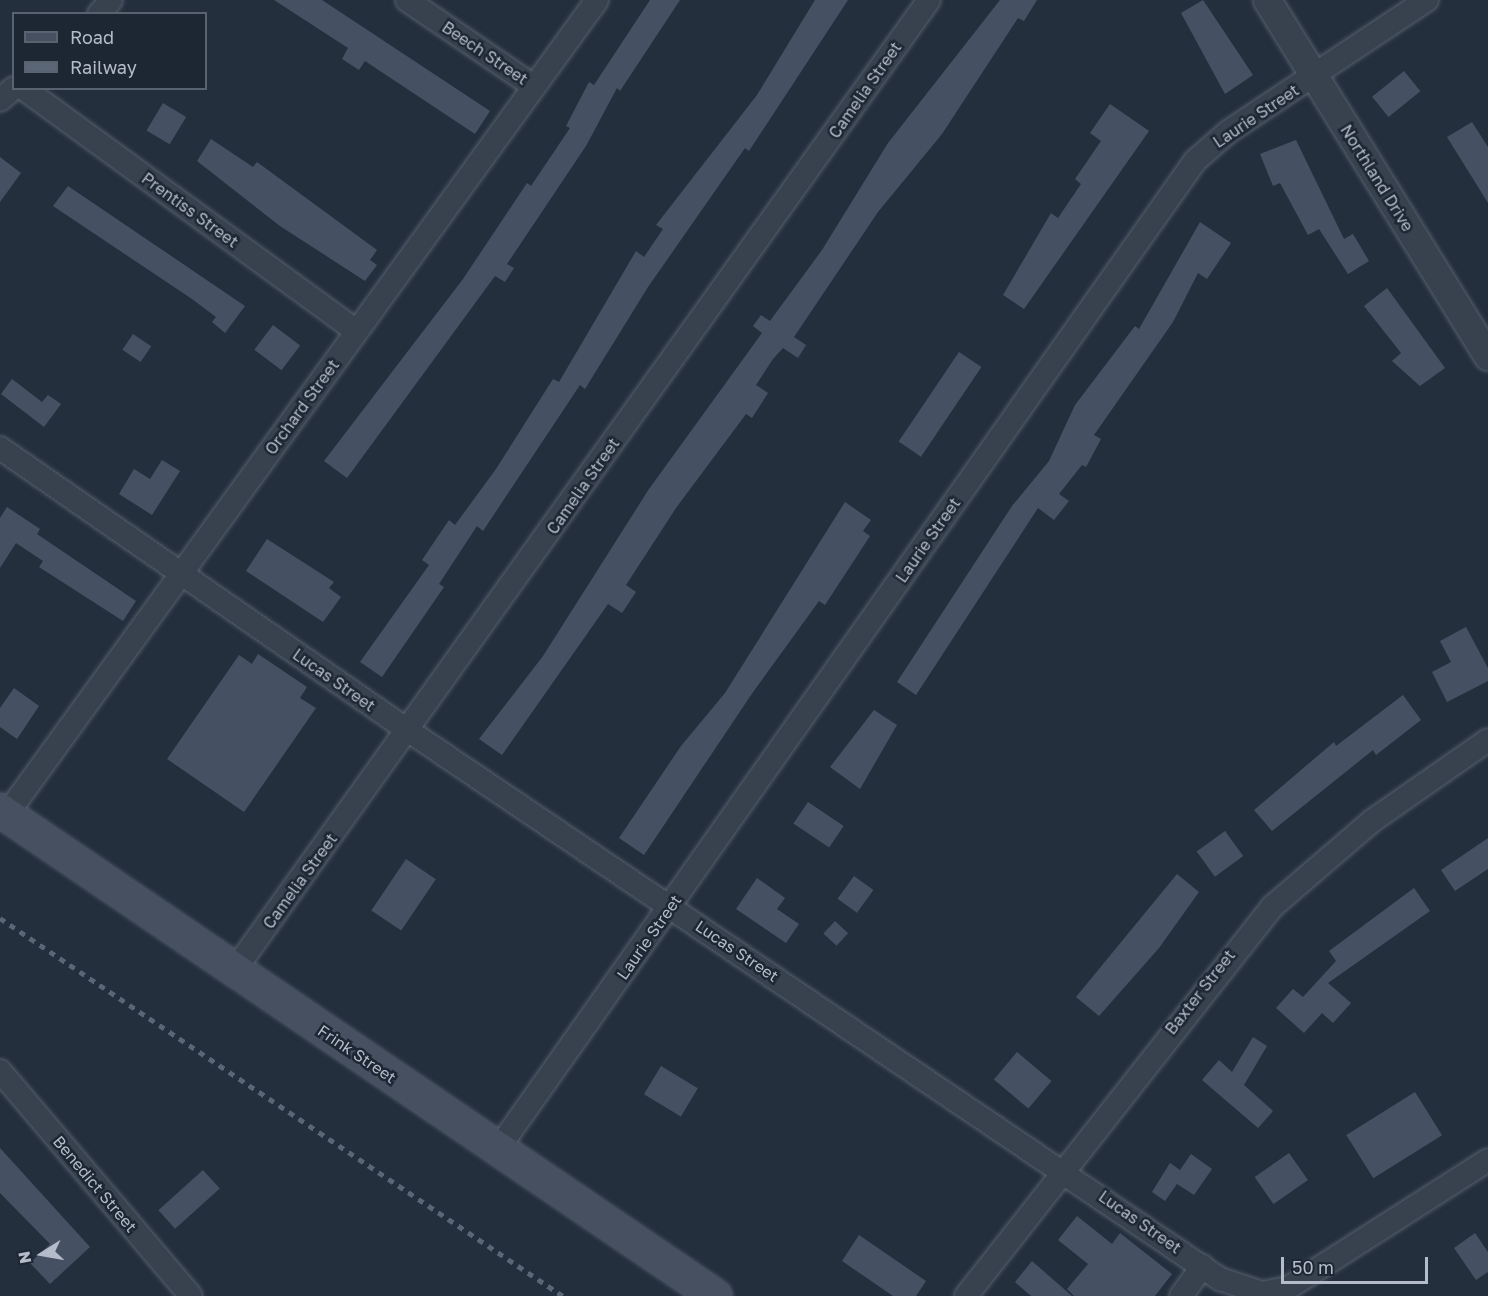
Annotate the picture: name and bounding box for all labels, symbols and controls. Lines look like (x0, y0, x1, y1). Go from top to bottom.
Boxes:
legend (12, 12, 207, 90)
street label: Beech Street (439, 17, 531, 89)
text: Road (70, 26, 114, 48)
street label: Camelia Street (825, 38, 905, 142)
text: Railway (70, 56, 137, 78)
street label: Laurie Street (1210, 80, 1302, 152)
street label: Northland Drive (1337, 121, 1417, 235)
street label: Prentiss Street (138, 169, 242, 251)
street label: Orchard Street (261, 356, 343, 458)
street label: Camelia Street (543, 434, 623, 538)
street label: Laurie Street (892, 494, 964, 586)
street label: Lucas Street (289, 645, 379, 715)
street label: Camelia Street (259, 830, 341, 932)
street label: Laurie Street (613, 891, 685, 983)
street label: Lucas Street (692, 916, 782, 986)
street label: Baxter Street (1161, 946, 1239, 1038)
street label: Frink Street (314, 1021, 400, 1087)
street label: Benedict Street (49, 1132, 141, 1236)
street label: Lucas Street (1095, 1187, 1185, 1257)
north arrow (12, 1224, 72, 1284)
scale bar (1284, 1245, 1431, 1283)
text: N (13, 1250, 35, 1265)
text: 50 m (1292, 1256, 1334, 1278)

